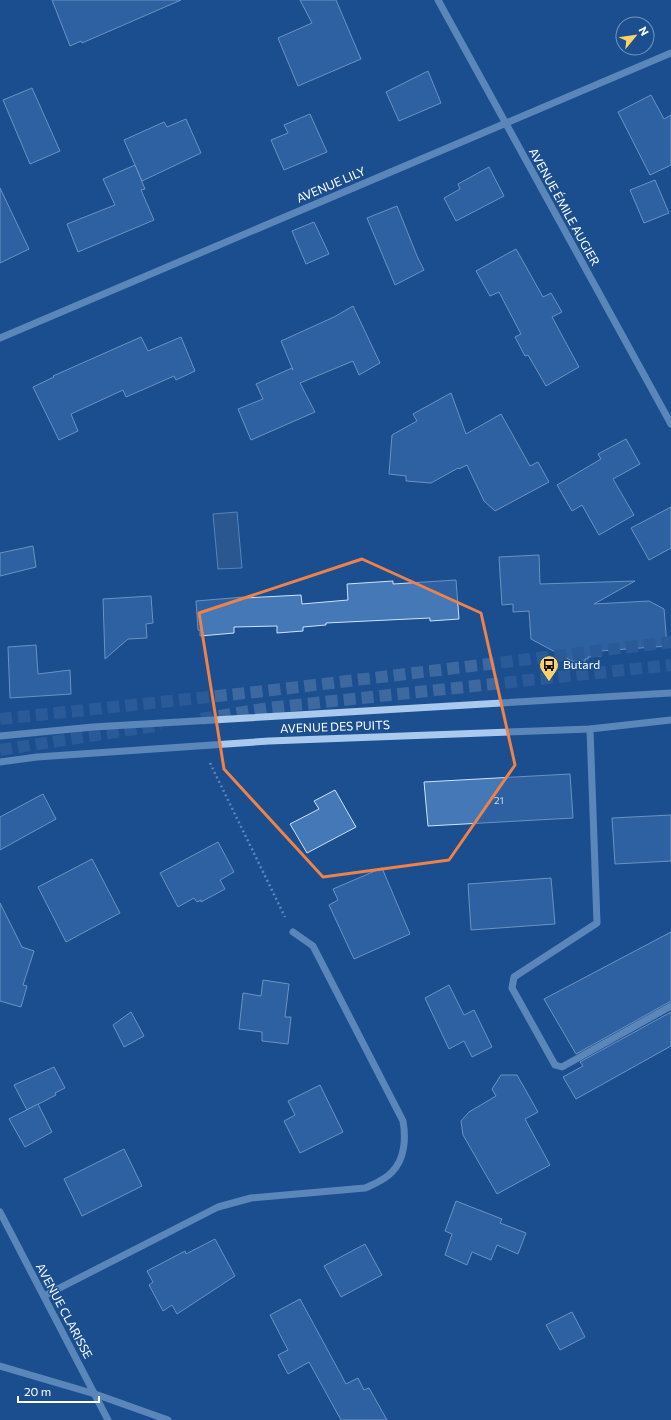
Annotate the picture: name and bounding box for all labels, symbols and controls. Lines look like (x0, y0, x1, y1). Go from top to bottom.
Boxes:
north arrow (615, 16, 655, 56)
text: N (636, 24, 652, 38)
street label: AVENUE ÉMILE AUGIER (527, 145, 603, 268)
street label: AVENUE LILY (294, 163, 367, 205)
bus stop icon: Butard (538, 654, 560, 682)
place label: Butard (563, 657, 600, 671)
street label: AVENUE DES PUITS (280, 717, 390, 735)
house number: 21 (494, 794, 504, 806)
street label: AVENUE CLARISSE (34, 1260, 96, 1361)
scale bar (18, 1378, 99, 1404)
text: 20 m (24, 1384, 51, 1398)

